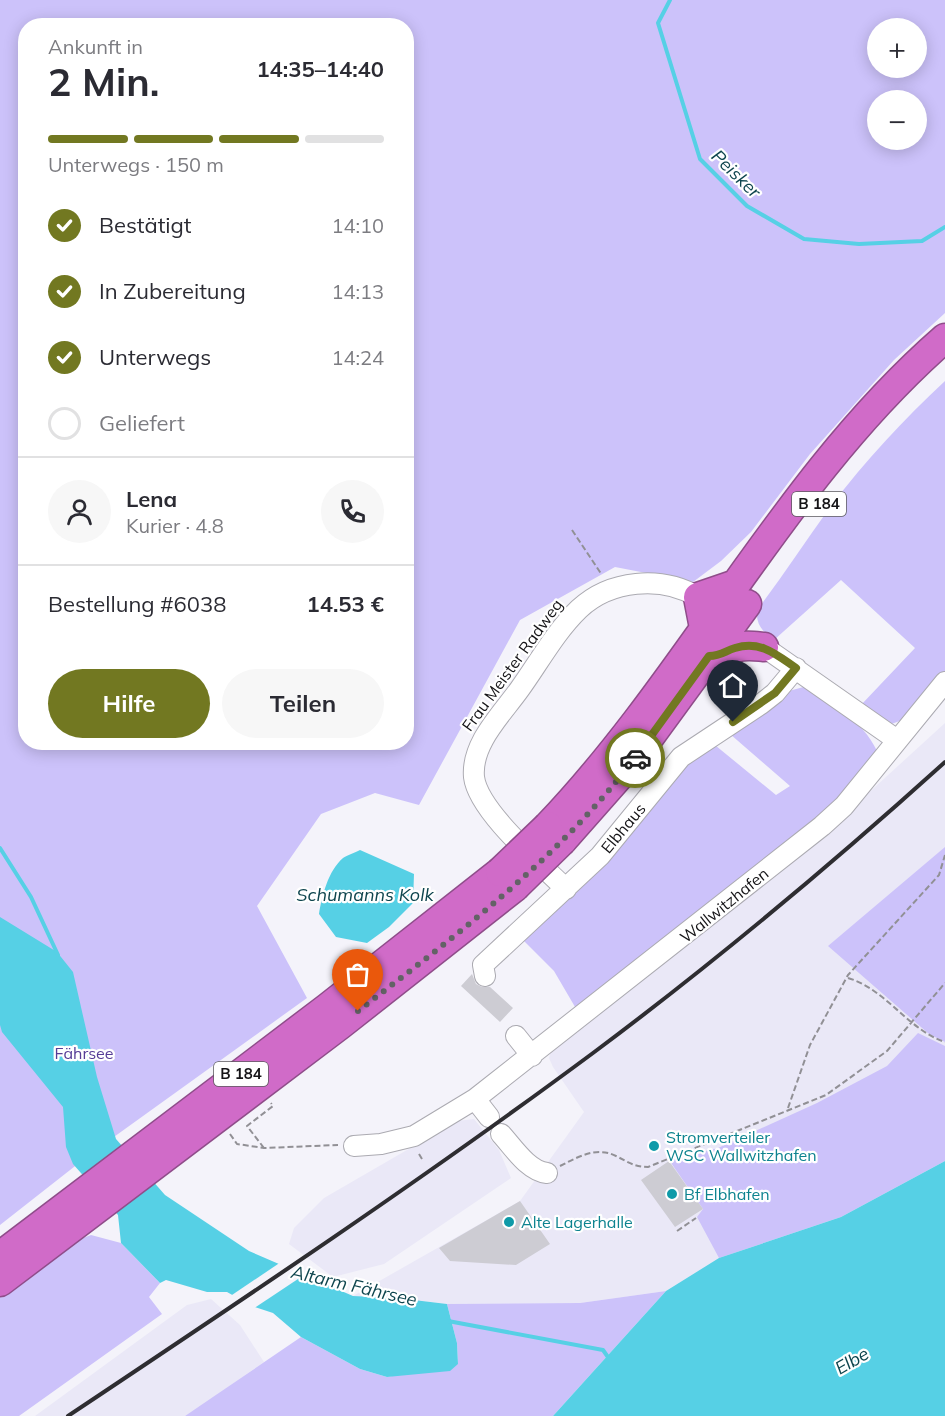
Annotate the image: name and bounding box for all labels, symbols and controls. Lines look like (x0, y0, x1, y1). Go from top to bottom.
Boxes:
map controls (867, 18, 927, 150)
button: + (867, 18, 927, 78)
text: Ankunft in (48, 34, 143, 59)
text: 14:35–14:40 (256, 55, 384, 83)
text: 2 Min. (48, 57, 159, 106)
button: − (867, 90, 927, 150)
water label: Peisker (707, 145, 767, 204)
text: Unterwegs · 150 m (48, 152, 224, 177)
icon: check (48, 209, 81, 242)
text: Bestätigt (99, 211, 192, 239)
text: 14:10 (331, 213, 384, 238)
icon: check (48, 275, 81, 308)
text: In Zubereitung (99, 277, 246, 305)
text: 14:13 (331, 279, 384, 304)
icon: check (48, 341, 81, 374)
text: Unterwegs (99, 343, 211, 371)
text: 14:24 (331, 345, 384, 370)
text: Geliefert (99, 409, 185, 437)
button: person (48, 480, 111, 543)
button: phone (321, 480, 384, 543)
text: Lena (126, 485, 177, 513)
road number: B 184 (792, 492, 846, 516)
text: Kurier · 4.8 (126, 513, 224, 538)
text: Bestellung #6038 (48, 590, 226, 618)
text: 14.53 € (307, 590, 384, 618)
street label: Frau Meister Radweg (457, 595, 567, 735)
pin (707, 660, 758, 722)
button: Hilfe (48, 669, 210, 738)
button: Teilen (222, 669, 384, 738)
icon: home (716, 669, 749, 702)
courier (605, 728, 665, 788)
icon: car (619, 742, 652, 775)
street label: Elbhaus (596, 799, 650, 857)
street label: Wallwitzhafen (676, 863, 772, 947)
water label: Schumanns Kolk (296, 883, 434, 906)
pin (332, 949, 383, 1011)
icon: bag (341, 958, 374, 991)
park label: Fährsee (54, 1043, 114, 1063)
road number: B 184 (214, 1062, 268, 1086)
place label: Stromverteiler WSC Wallwitzhafen (666, 1127, 817, 1165)
marker: Stromverteiler WSC Wallwitzhafen (647, 1139, 661, 1153)
place label: Bf Elbhafen (684, 1184, 770, 1204)
marker: Bf Elbhafen (665, 1187, 679, 1201)
place label: Alte Lagerhalle (521, 1212, 633, 1232)
marker: Alte Lagerhalle (502, 1215, 516, 1229)
water label: Altarm Fährsee (288, 1260, 419, 1311)
water label: Elbe (831, 1342, 873, 1379)

